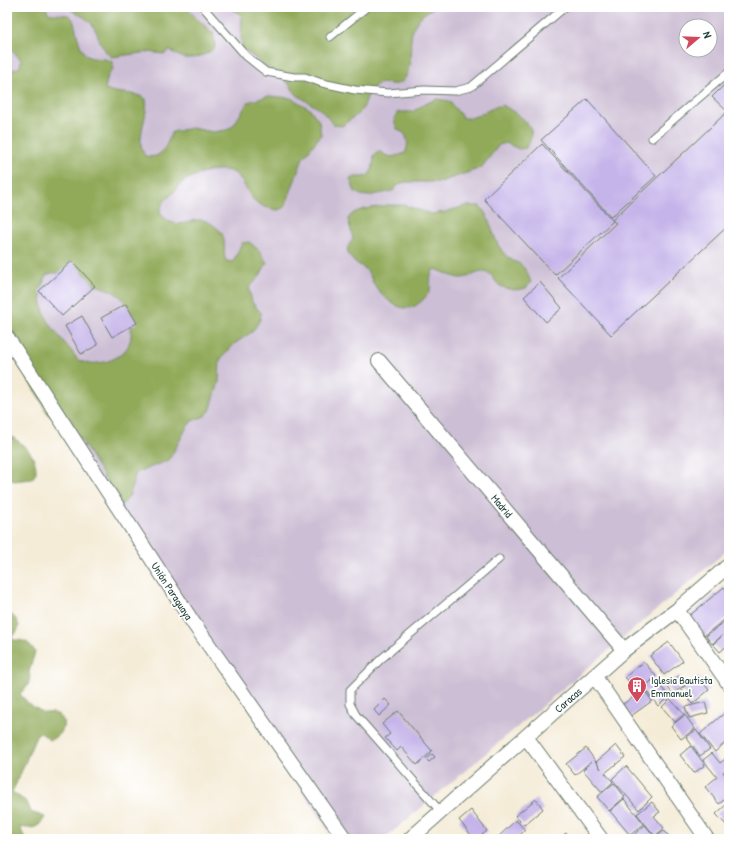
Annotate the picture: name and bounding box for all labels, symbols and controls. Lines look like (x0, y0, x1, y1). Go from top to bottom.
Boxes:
north arrow (678, 18, 718, 58)
text: N (700, 30, 715, 40)
street label: Madrid (488, 491, 516, 521)
street label: Unión Paraguaya (148, 559, 196, 623)
place label: Iglesia Bautista Emmanuel (651, 673, 713, 700)
building icon: Iglesia Bautista Emmanuel (626, 675, 648, 703)
street label: Caracas (551, 684, 585, 716)

